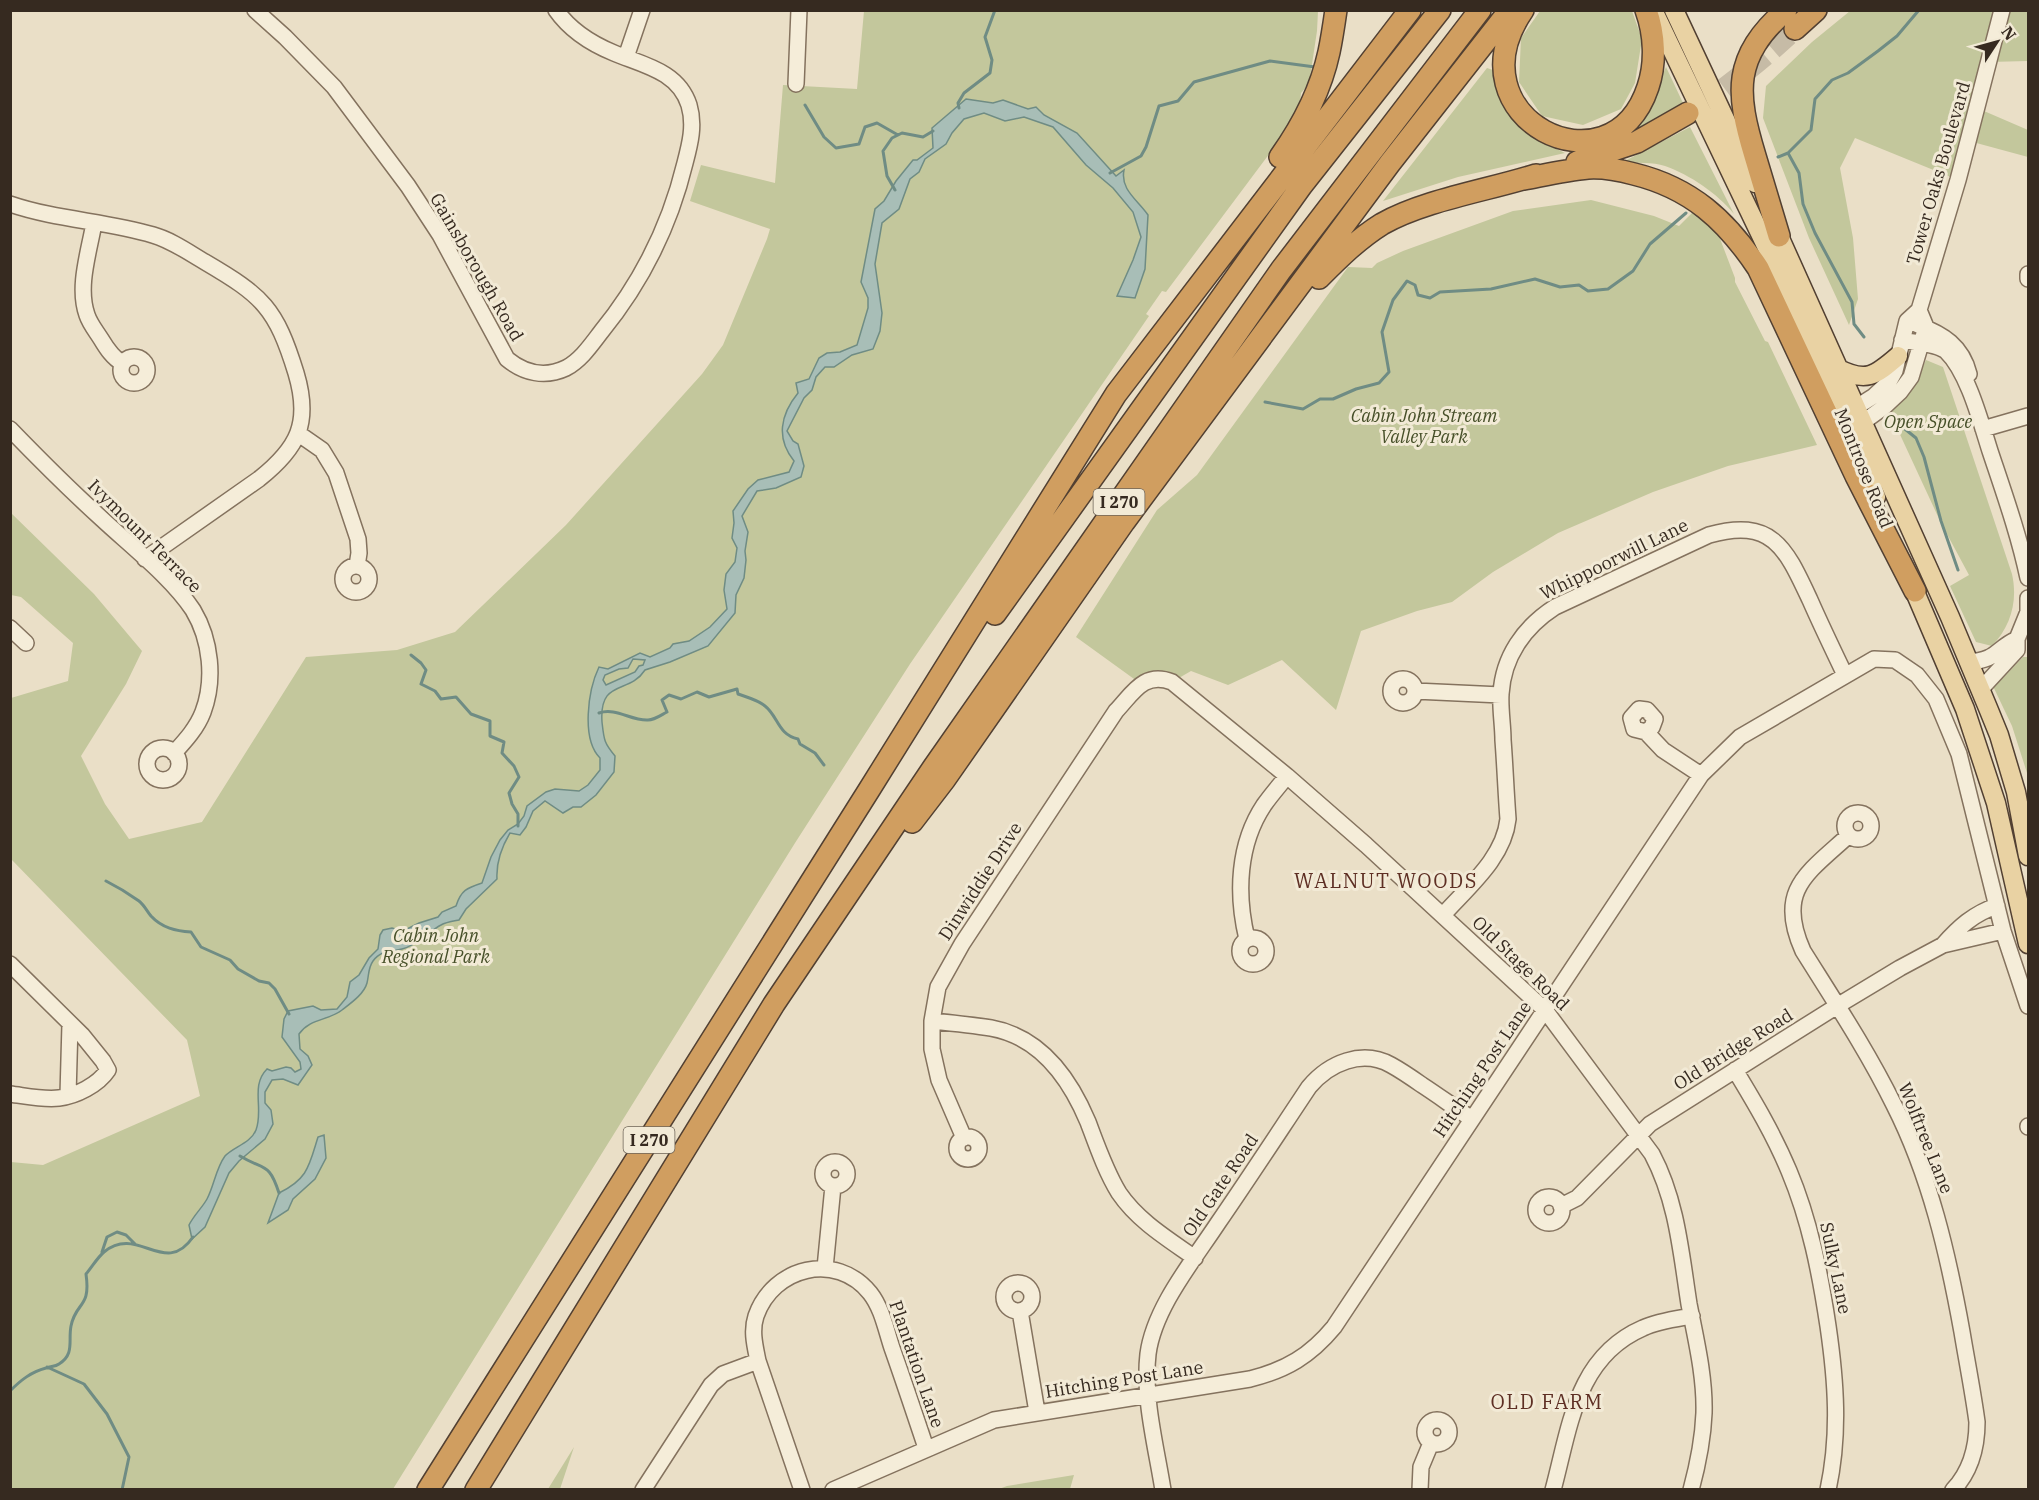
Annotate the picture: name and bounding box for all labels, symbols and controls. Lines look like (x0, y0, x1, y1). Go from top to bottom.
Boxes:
north arrow (1967, 12, 2027, 72)
text: N (1997, 22, 2021, 44)
street label: Tower Oaks Boulevard (1901, 79, 1975, 267)
street label: Gainsborough Road (425, 189, 529, 345)
park label: Cabin John Stream Valley Park (1351, 404, 1497, 448)
street label: Montrose Road (1829, 405, 1899, 531)
park label: Open Space (1884, 410, 1972, 433)
street label: Ivymount Terrace (83, 474, 207, 598)
road number: I 270 (1094, 489, 1144, 515)
street label: Whippoorwill Lane (1536, 513, 1692, 605)
street label: Dinwiddie Drive (933, 818, 1027, 944)
district label: WALNUT WOODS (1294, 867, 1478, 894)
street label: Old Stage Road (1468, 911, 1575, 1015)
park label: Cabin John Regional Park (381, 924, 491, 968)
street label: Hitching Post Lane (1428, 996, 1536, 1142)
street label: Old Bridge Road (1669, 1003, 1797, 1095)
street label: Wolftree Lane (1893, 1079, 1959, 1197)
road number: I 270 (624, 1127, 674, 1153)
street label: Old Gate Road (1177, 1129, 1263, 1241)
street label: Sulky Lane (1815, 1220, 1857, 1316)
street label: Plantation Lane (884, 1297, 950, 1431)
street label: Hitching Post Lane (1043, 1355, 1205, 1403)
district label: OLD FARM (1491, 1388, 1604, 1415)

